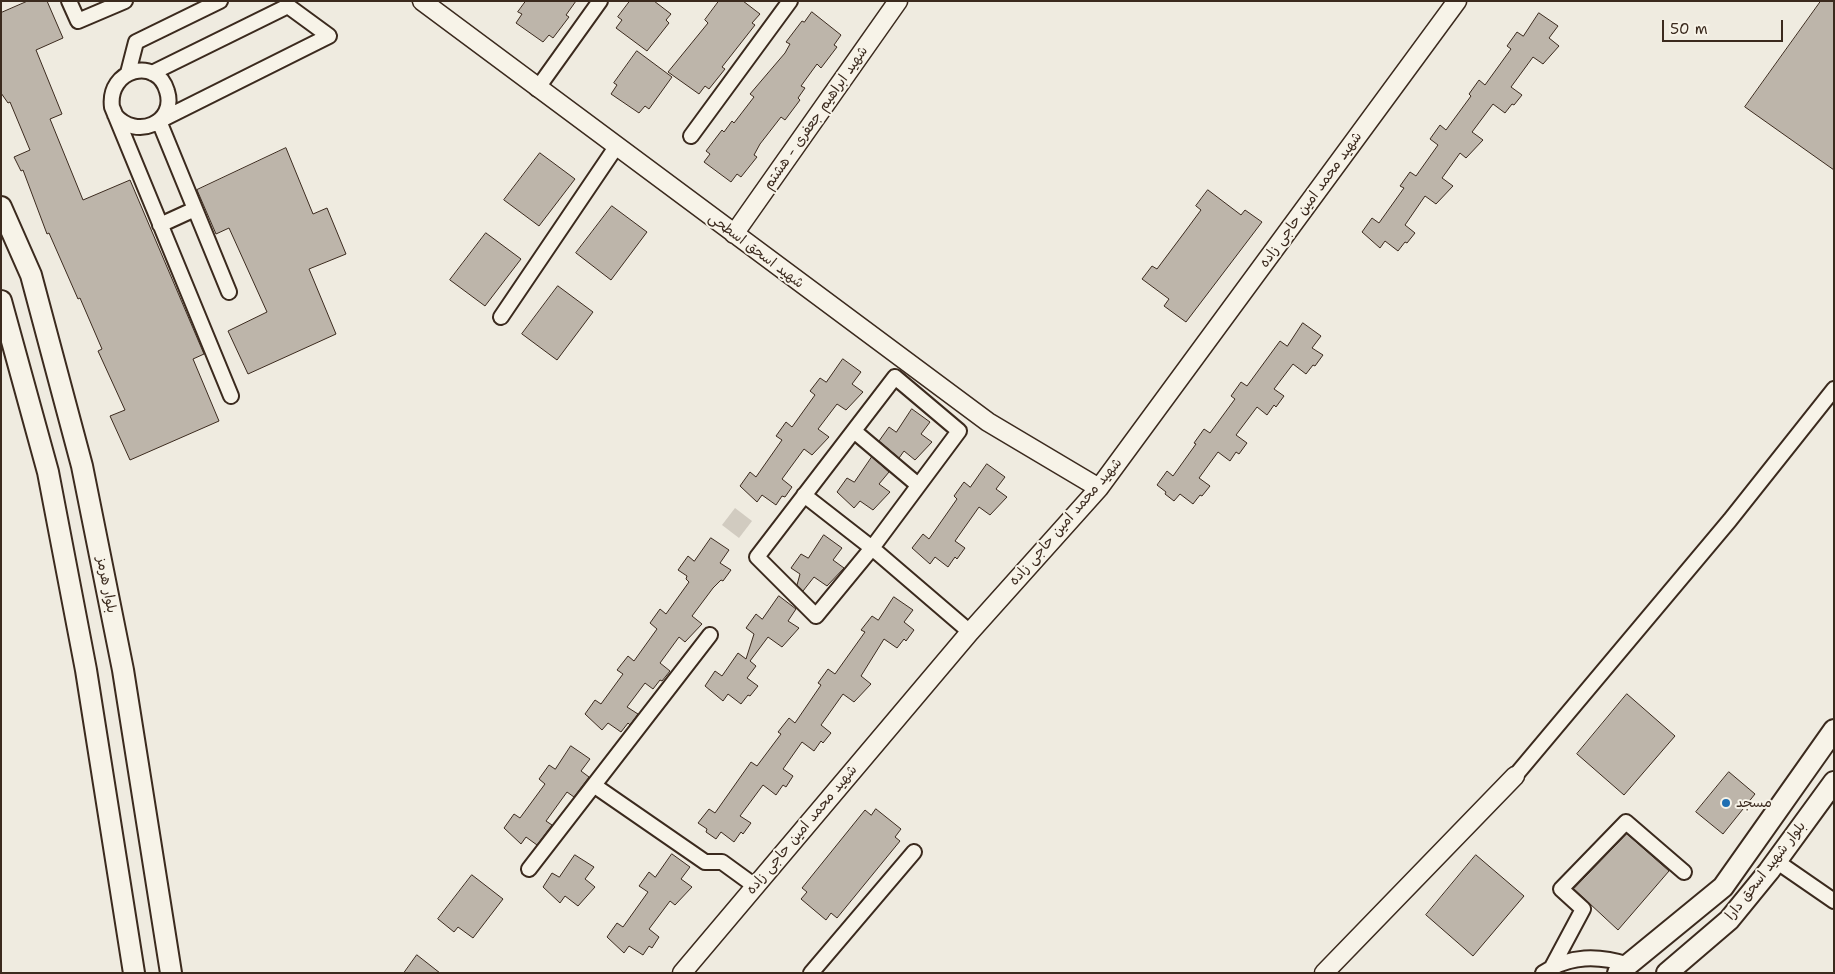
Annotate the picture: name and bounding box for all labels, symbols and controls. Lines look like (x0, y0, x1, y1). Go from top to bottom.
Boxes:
scale bar (1665, 10, 1786, 42)
text: 50 m (1670, 19, 1708, 39)
street label: شهید ابراهیم جعفری - هشتم (760, 43, 872, 193)
street label: شهید محمد امین حاجی زاده (1256, 129, 1366, 271)
street label: شهید اسحق اسطحی (705, 210, 807, 292)
street label: شهید محمد امین حاجی زاده (1006, 455, 1126, 589)
street label: بلوار هرمز (92, 555, 120, 615)
street label: شهید محمد امین حاجی زاده (743, 762, 861, 898)
place label: مسجد (1736, 795, 1772, 811)
marker: مسجد (1720, 797, 1732, 809)
street label: بلوار شهید اسحق دارا (1722, 818, 1810, 924)

